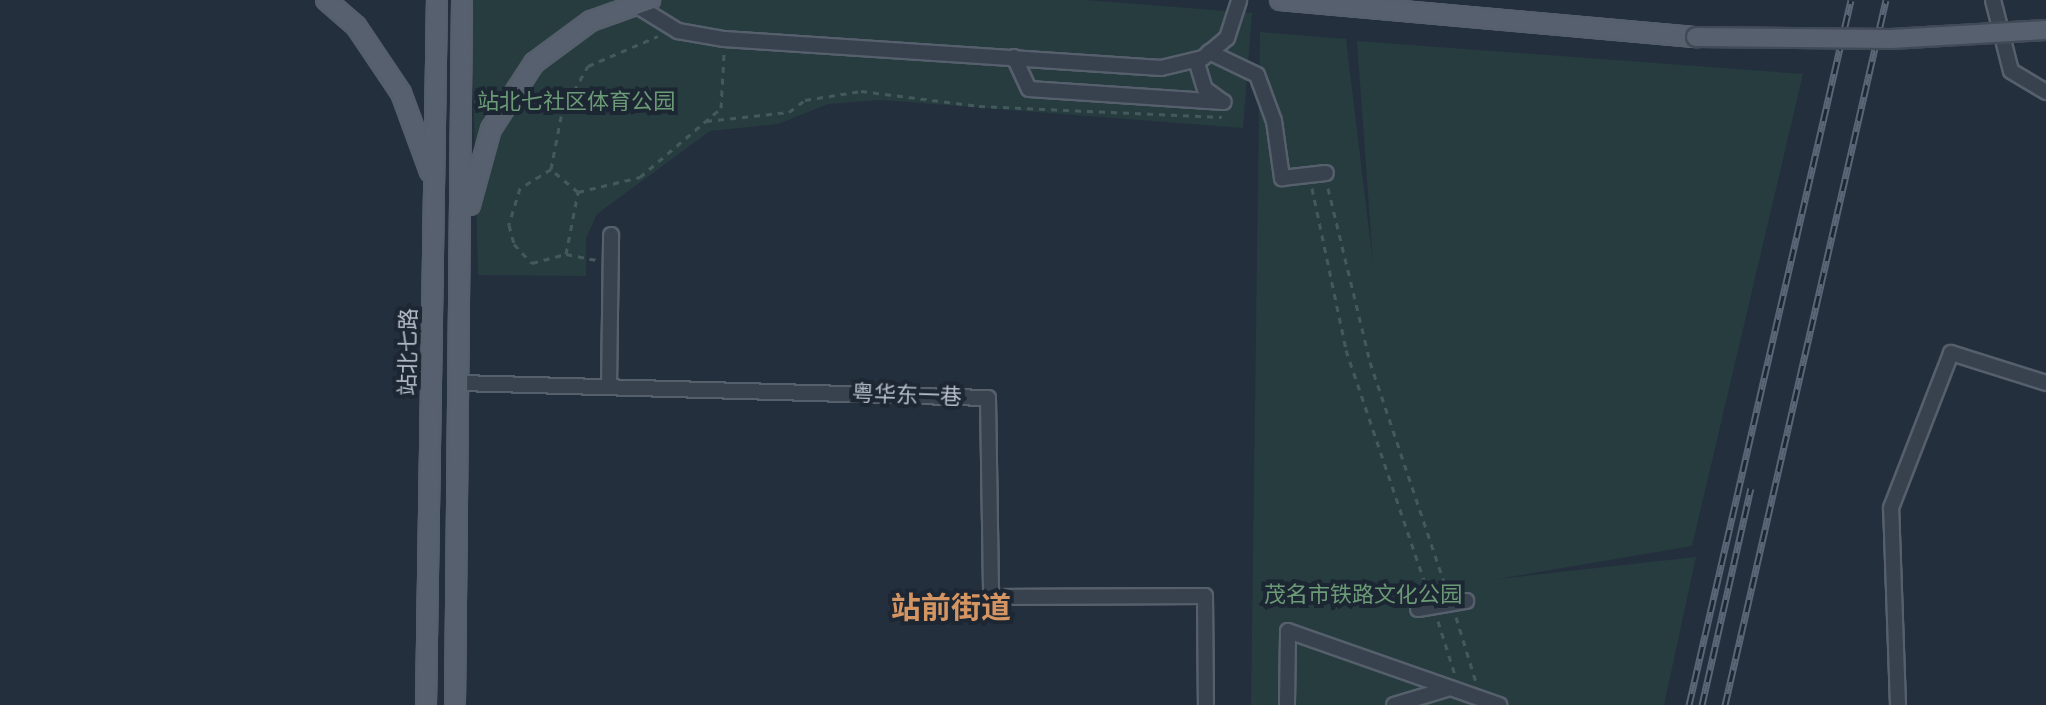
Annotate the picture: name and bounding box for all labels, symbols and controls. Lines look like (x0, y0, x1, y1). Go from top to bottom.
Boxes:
park label: 站北七社区体育公园 (477, 89, 675, 115)
street label: 站北七路 (394, 308, 422, 396)
street label: 粤华东一巷 (852, 380, 962, 410)
park label: 茂名市铁路文化公园 (1264, 582, 1462, 608)
district label: 站前街道 (891, 590, 1011, 626)

